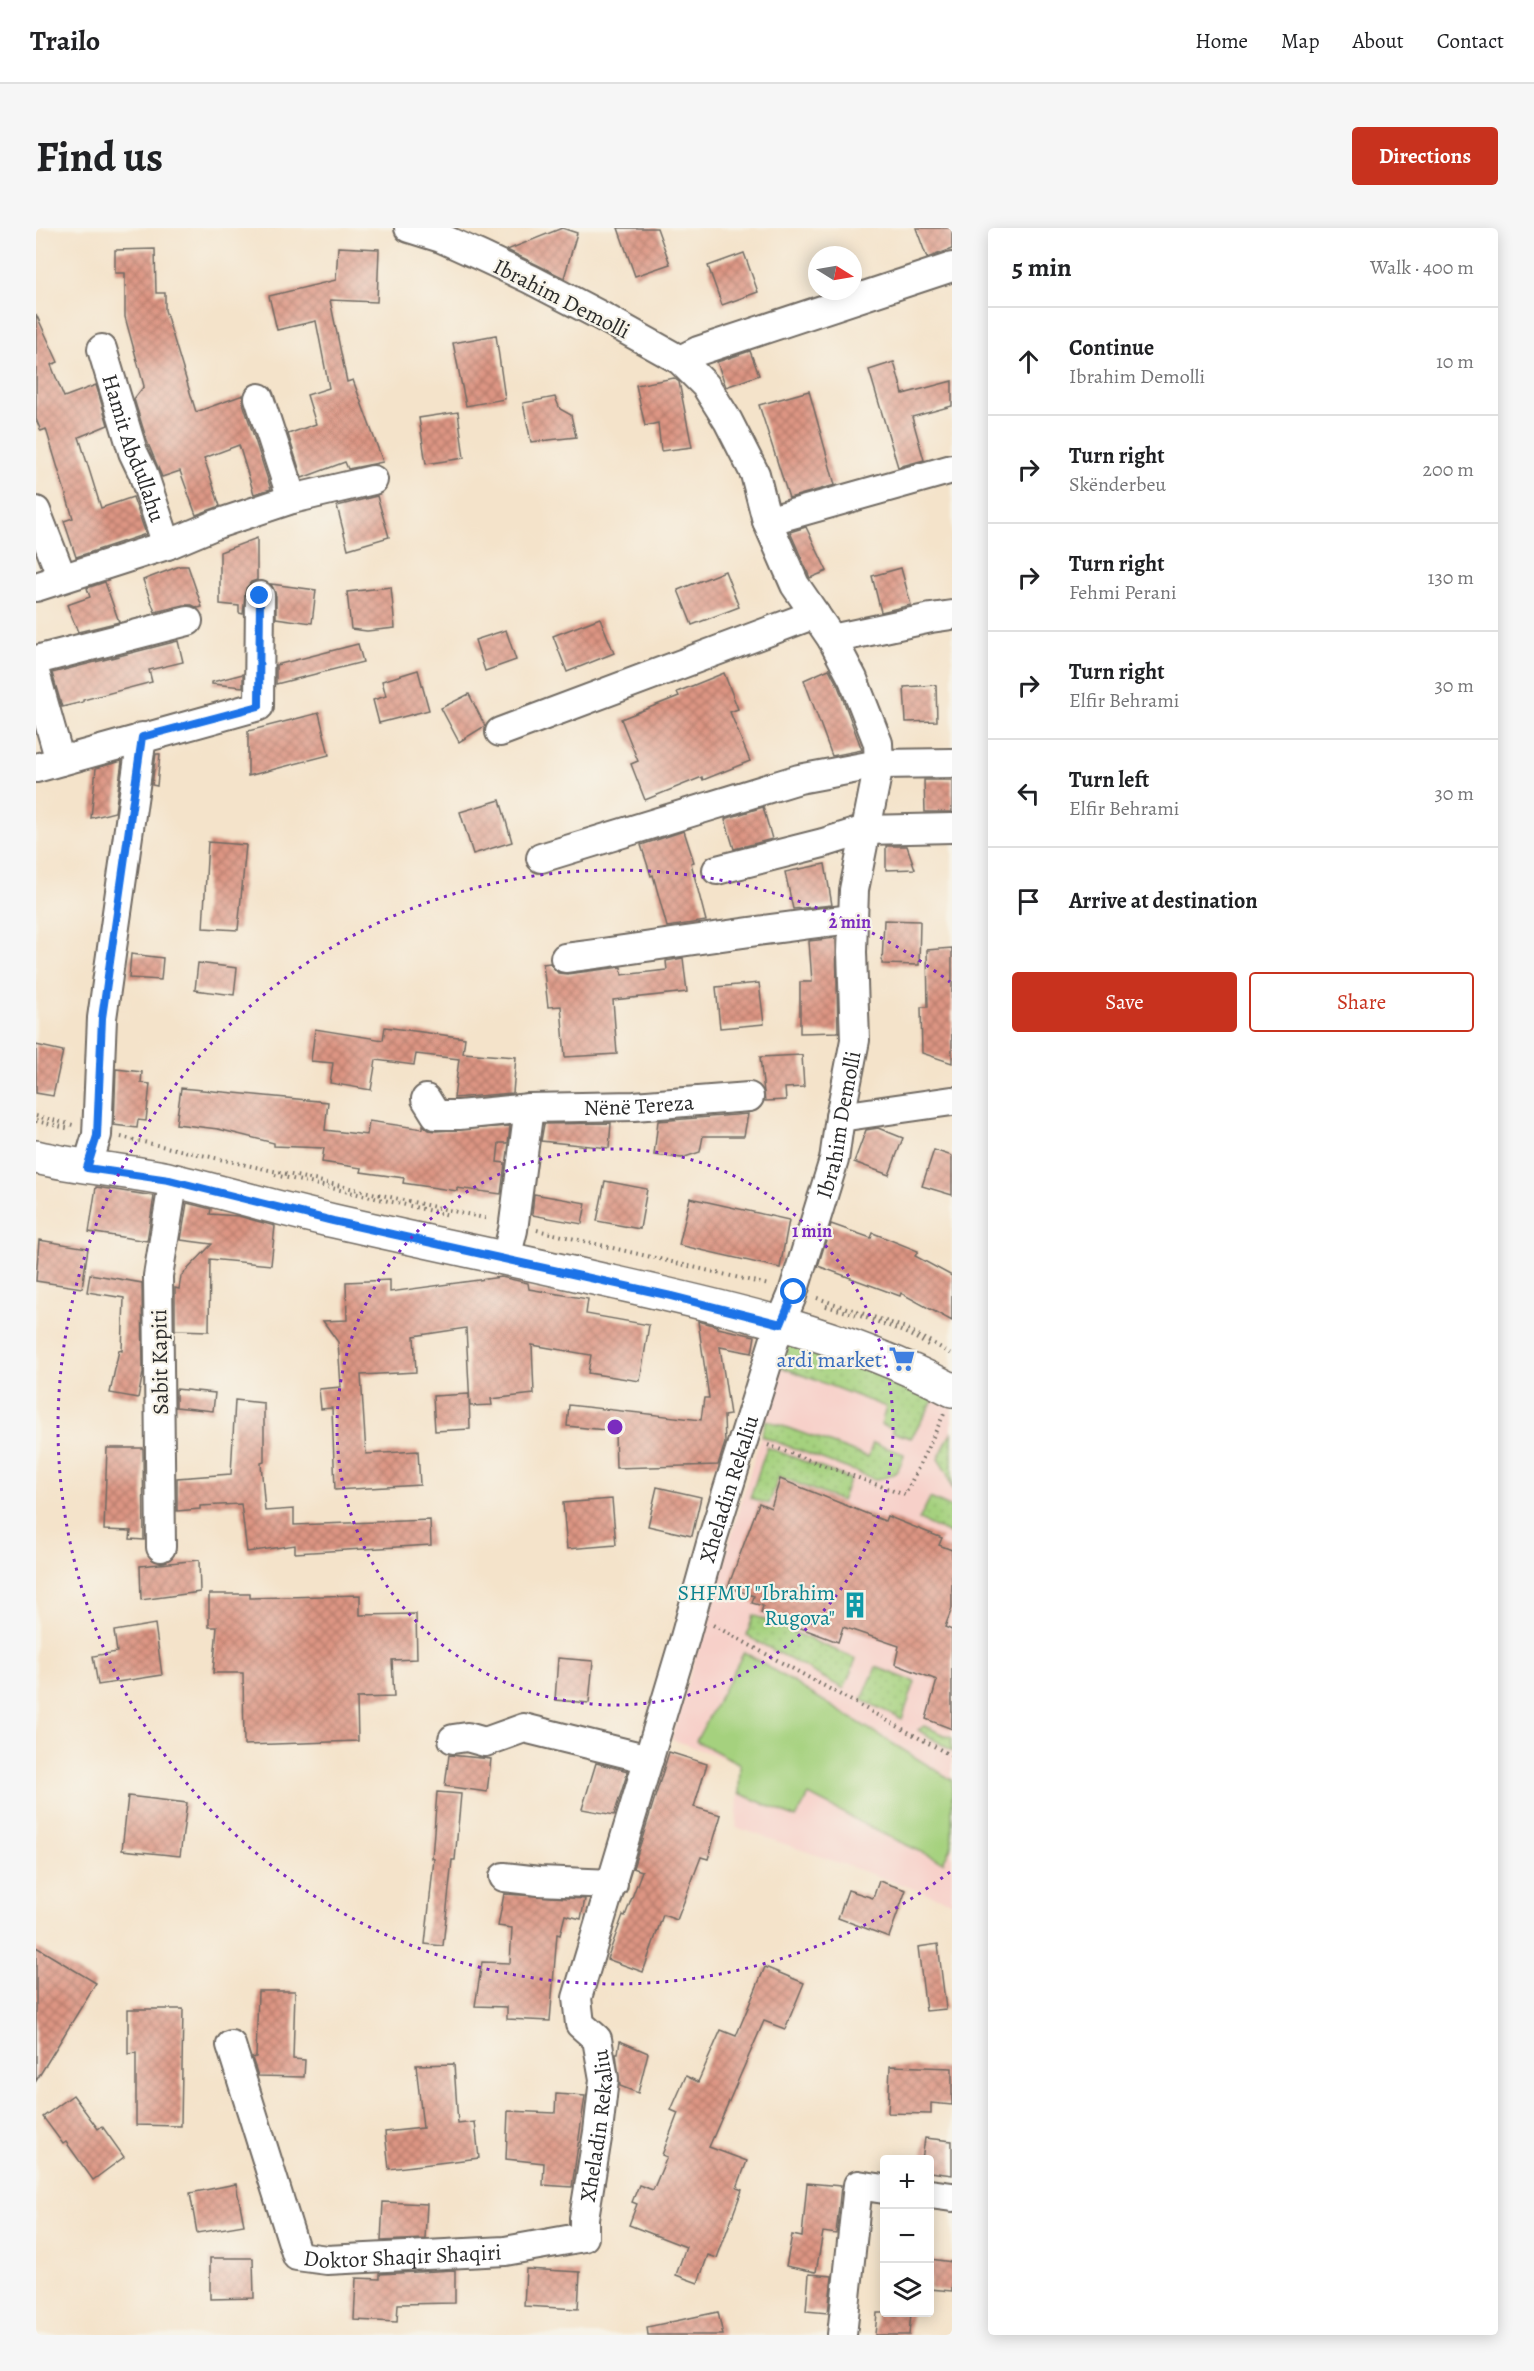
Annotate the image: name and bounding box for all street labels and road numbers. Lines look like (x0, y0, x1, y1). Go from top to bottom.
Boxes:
street label: Ibrahim Demolli (488, 252, 635, 346)
street label: Hamit Abdullahu (94, 371, 172, 526)
street label: Ibrahim Demolli (809, 1049, 869, 1202)
street label: Nënë Tereza (583, 1087, 696, 1123)
street label: Sabit Kapiti (144, 1309, 176, 1415)
street label: Xheladin Rekaliu (692, 1411, 766, 1566)
street label: Xheladin Rekaliu (573, 2047, 621, 2204)
street label: Doktor Shaqir Shaqiri (302, 2237, 502, 2276)

